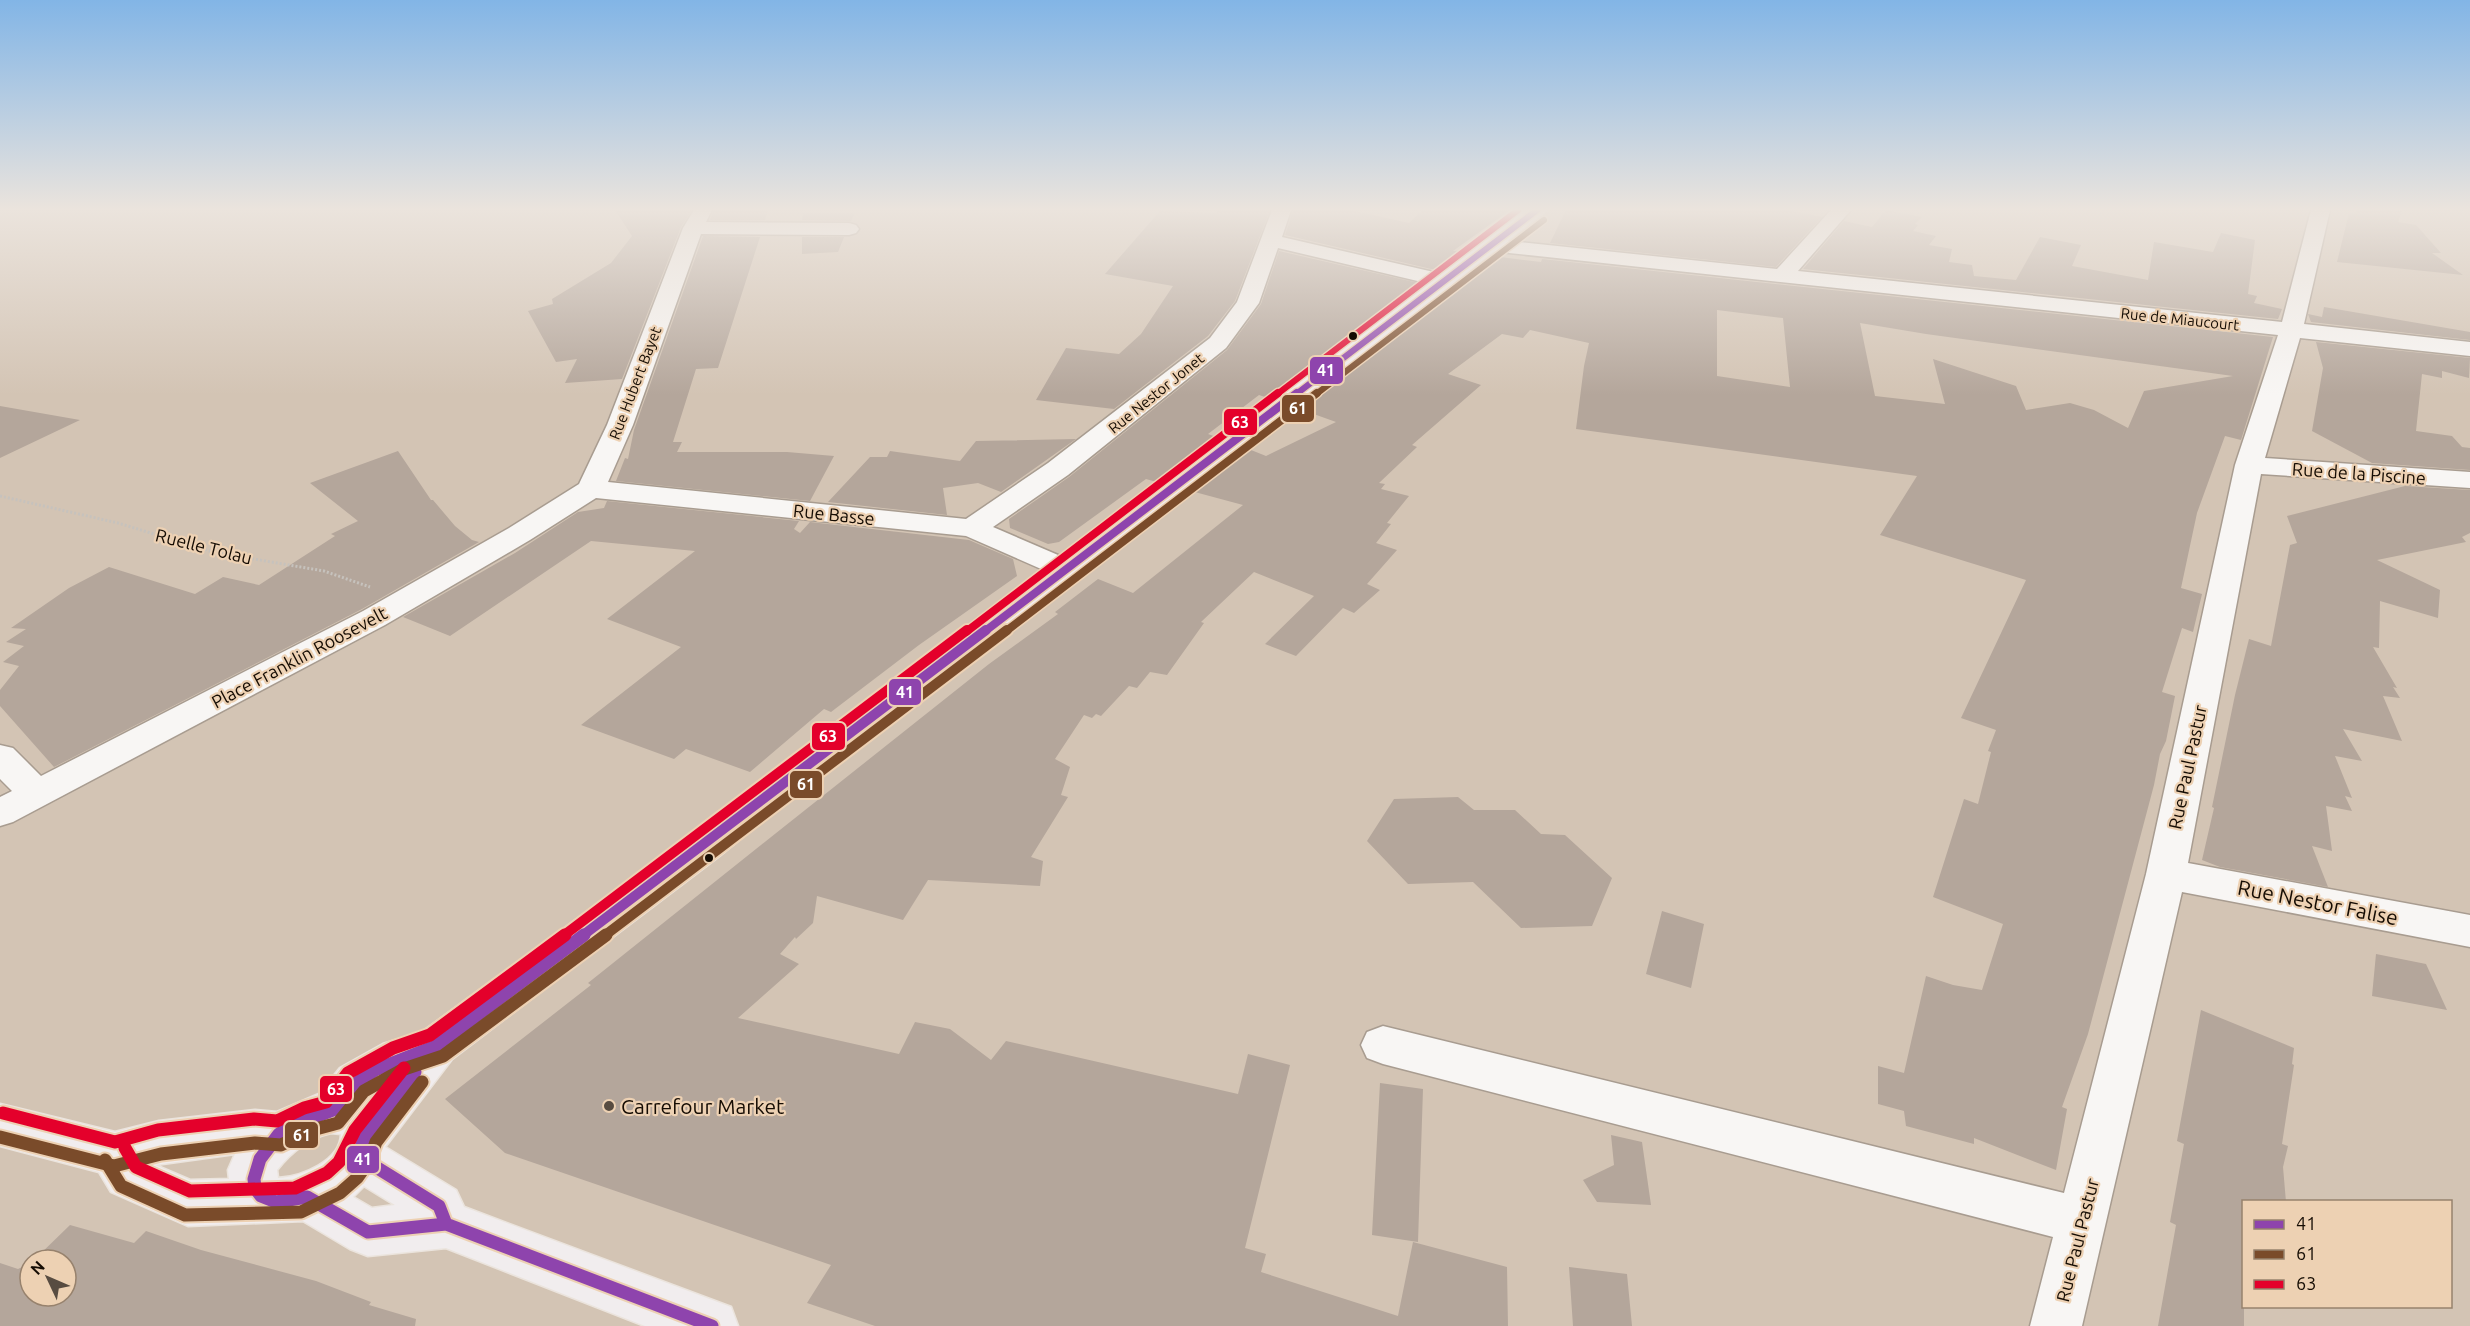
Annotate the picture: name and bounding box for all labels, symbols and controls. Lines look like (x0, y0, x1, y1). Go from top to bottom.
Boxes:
street label: Rue de Miaucourt (2120, 304, 2240, 334)
street label: Rue Hubert Bayet (606, 324, 664, 442)
unlabelled marker (1347, 330, 1359, 342)
street label: Rue Nestor Jonet (1105, 349, 1207, 437)
line badge: 41 (1309, 356, 1344, 385)
text: 41 (1317, 361, 1335, 379)
line badge: 61 (1281, 394, 1315, 423)
text: 61 (1289, 399, 1307, 417)
line badge: 63 (1223, 408, 1258, 436)
text: 63 (1231, 413, 1249, 431)
street label: Rue de la Piscine (2291, 458, 2427, 488)
street label: Rue Basse (792, 500, 876, 528)
street label: Ruelle Tolau (154, 524, 254, 568)
street label: Place Franklin Roosevelt (208, 602, 390, 712)
line badge: 41 (888, 678, 922, 706)
text: 41 (896, 683, 914, 701)
street label: Rue Paul Pastur (2164, 703, 2210, 831)
line badge: 63 (811, 722, 846, 751)
text: 63 (819, 727, 837, 745)
line badge: 61 (789, 770, 823, 799)
text: 61 (797, 775, 815, 793)
unlabelled marker (703, 852, 715, 864)
street label: Rue Nestor Falise (2236, 875, 2400, 929)
line badge: 63 (319, 1075, 353, 1103)
text: 63 (327, 1080, 345, 1098)
place label: Carrefour Market (621, 1094, 784, 1118)
marker: Carrefour Market (602, 1099, 616, 1113)
line badge: 61 (284, 1121, 319, 1149)
text: 61 (293, 1126, 311, 1144)
line badge: 41 (346, 1145, 380, 1174)
text: 41 (354, 1150, 372, 1168)
street label: Rue Paul Pastur (2052, 1176, 2102, 1304)
legend (2242, 1200, 2452, 1308)
text: 41 (2296, 1213, 2316, 1233)
text: 61 (2296, 1243, 2316, 1263)
north arrow (18, 1248, 78, 1308)
text: N (27, 1257, 48, 1278)
text: 63 (2296, 1273, 2316, 1293)

